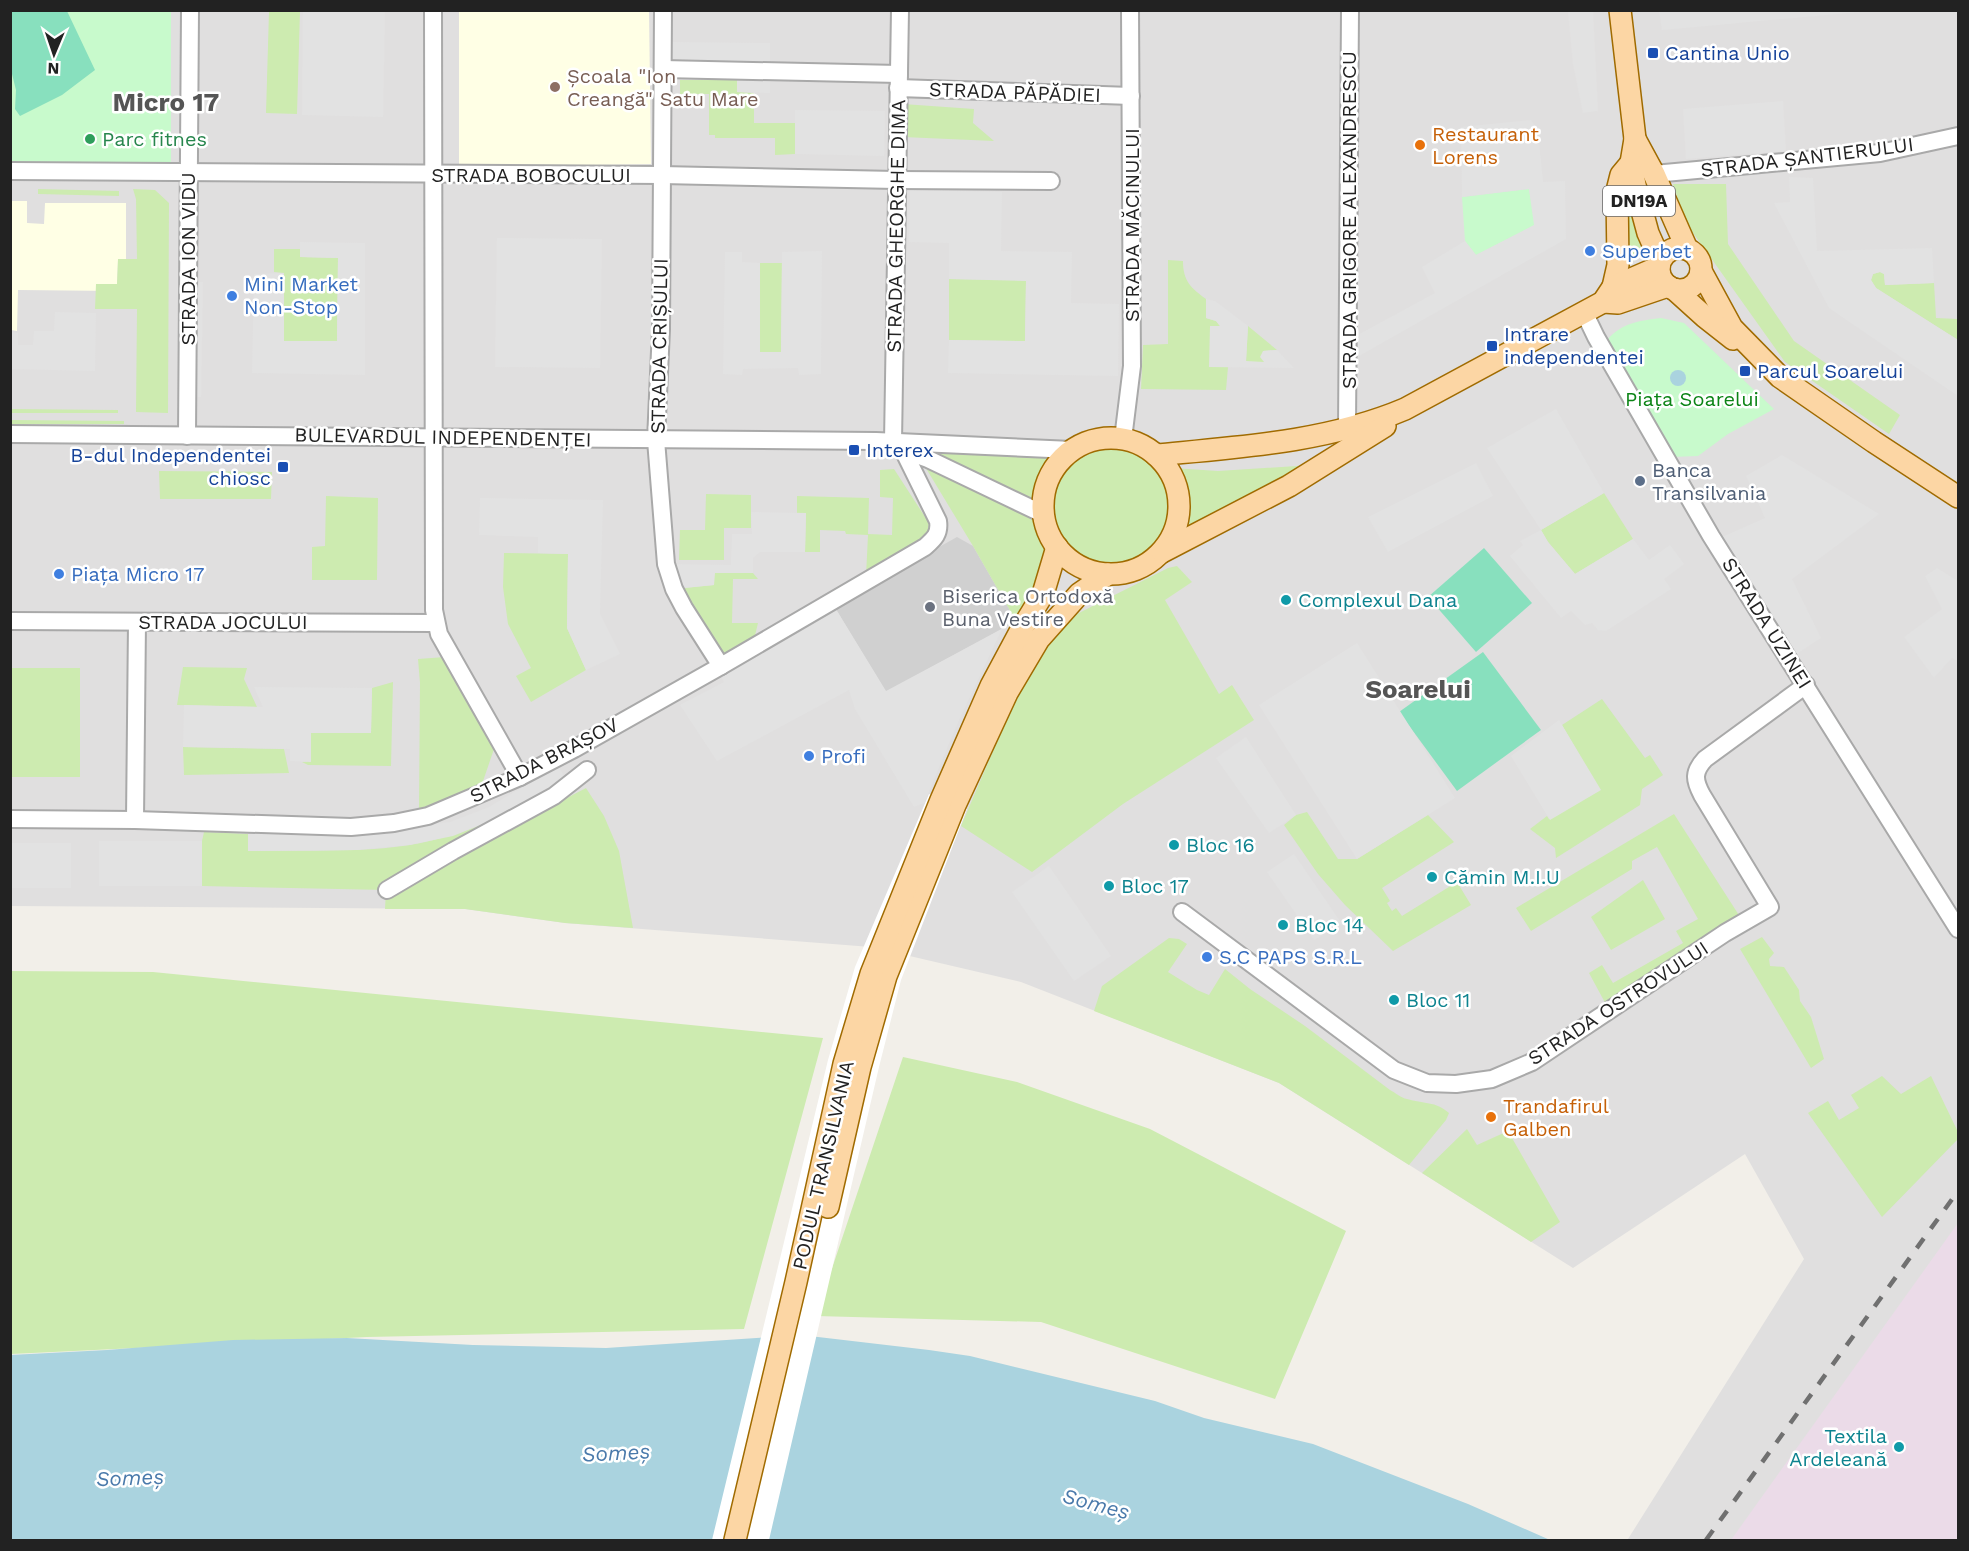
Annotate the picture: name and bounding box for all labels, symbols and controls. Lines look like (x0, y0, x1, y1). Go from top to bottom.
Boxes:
north arrow (24, 24, 84, 84)
place label: Cantina Unio (1665, 41, 1790, 65)
marker: Cantina Unio (1646, 46, 1660, 60)
street label: STRADA GRIGORE ALEXANDRESCU (1337, 51, 1361, 389)
text: N (47, 59, 60, 78)
place label: Școala "Ion Creangă" Satu Mare (567, 64, 758, 111)
street label: STRADA PĂPĂDIEI (929, 77, 1101, 107)
marker: Școala "Ion Creangă" Satu Mare (548, 80, 562, 94)
district label: Micro 17 (113, 87, 219, 117)
street label: STRADA GHEORGHE DIMA (882, 99, 910, 353)
place label: Restaurant Lorens (1432, 122, 1540, 169)
place label: Parc fitnes (102, 127, 207, 151)
street label: STRADA MĂCINULUI (1120, 128, 1144, 322)
marker: Parc fitnes (83, 132, 97, 146)
street label: STRADA ȘANTIERULUI (1699, 132, 1915, 182)
marker: Restaurant Lorens (1413, 138, 1427, 152)
street label: STRADA BOBOCULUI (431, 163, 631, 187)
street label: STRADA ION VIDU (176, 172, 200, 346)
road number: DN19A (1603, 186, 1675, 216)
place label: Superbet (1602, 239, 1692, 263)
marker: Superbet (1583, 244, 1597, 258)
street label: STRADA CRIȘULUI (645, 258, 673, 434)
place label: Mini Market Non-Stop (244, 272, 359, 319)
marker: Mini Market Non-Stop (225, 289, 239, 303)
place label: Intrare independentei (1504, 322, 1644, 369)
marker: Intrare independentei (1485, 339, 1499, 353)
place label: Parcul Soarelui (1757, 359, 1903, 383)
marker: Parcul Soarelui (1738, 364, 1752, 378)
park label: Piața Soarelui (1625, 387, 1759, 411)
street label: BULEVARDUL INDEPENDENȚEI (294, 422, 592, 452)
place label: Interex (866, 438, 934, 462)
place label: B-dul Independentei chiosc (70, 443, 271, 490)
marker: Interex (847, 443, 861, 457)
place label: Banca Transilvania (1652, 458, 1766, 505)
marker: B-dul Independentei chiosc (276, 460, 290, 474)
marker: Banca Transilvania (1633, 474, 1647, 488)
street label: STRADA UZINEI (1717, 553, 1817, 693)
place label: Piața Micro 17 (71, 562, 204, 586)
marker: Piața Micro 17 (52, 567, 66, 581)
place label: Biserica Ortodoxă Buna Vestire (942, 584, 1114, 631)
place label: Complexul Dana (1298, 588, 1457, 612)
marker: Complexul Dana (1279, 593, 1293, 607)
marker: Biserica Ortodoxă Buna Vestire (923, 600, 937, 614)
street label: STRADA JOCULUI (138, 610, 308, 634)
district label: Soarelui (1365, 674, 1471, 704)
street label: STRADA BRAȘOV (466, 712, 622, 808)
place label: Profi (821, 744, 866, 768)
marker: Profi (802, 749, 816, 763)
place label: Bloc 16 (1186, 833, 1255, 857)
marker: Bloc 16 (1167, 838, 1181, 852)
place label: Cămin M.I.U (1444, 865, 1560, 889)
marker: Cămin M.I.U (1425, 870, 1439, 884)
place label: Bloc 17 (1121, 874, 1189, 898)
marker: Bloc 17 (1102, 879, 1116, 893)
place label: Bloc 14 (1295, 913, 1364, 937)
marker: Bloc 14 (1276, 918, 1290, 932)
street label: STRADA OSTROVULUI (1523, 936, 1713, 1070)
place label: S.C PAPS S.R.L (1219, 945, 1362, 969)
marker: S.C PAPS S.R.L (1200, 950, 1214, 964)
place label: Bloc 11 (1406, 988, 1470, 1012)
marker: Bloc 11 (1387, 993, 1401, 1007)
street label: PODUL TRANSILVANIA (787, 1058, 859, 1272)
place label: Trandafirul Galben (1503, 1094, 1609, 1141)
marker: Trandafirul Galben (1484, 1110, 1498, 1124)
place label: Textila Ardeleană (1789, 1424, 1887, 1471)
water label: Someș (581, 1438, 651, 1467)
marker: Textila Ardeleană (1892, 1440, 1906, 1454)
water label: Someș (95, 1464, 165, 1491)
water label: Someș (1060, 1483, 1133, 1524)

